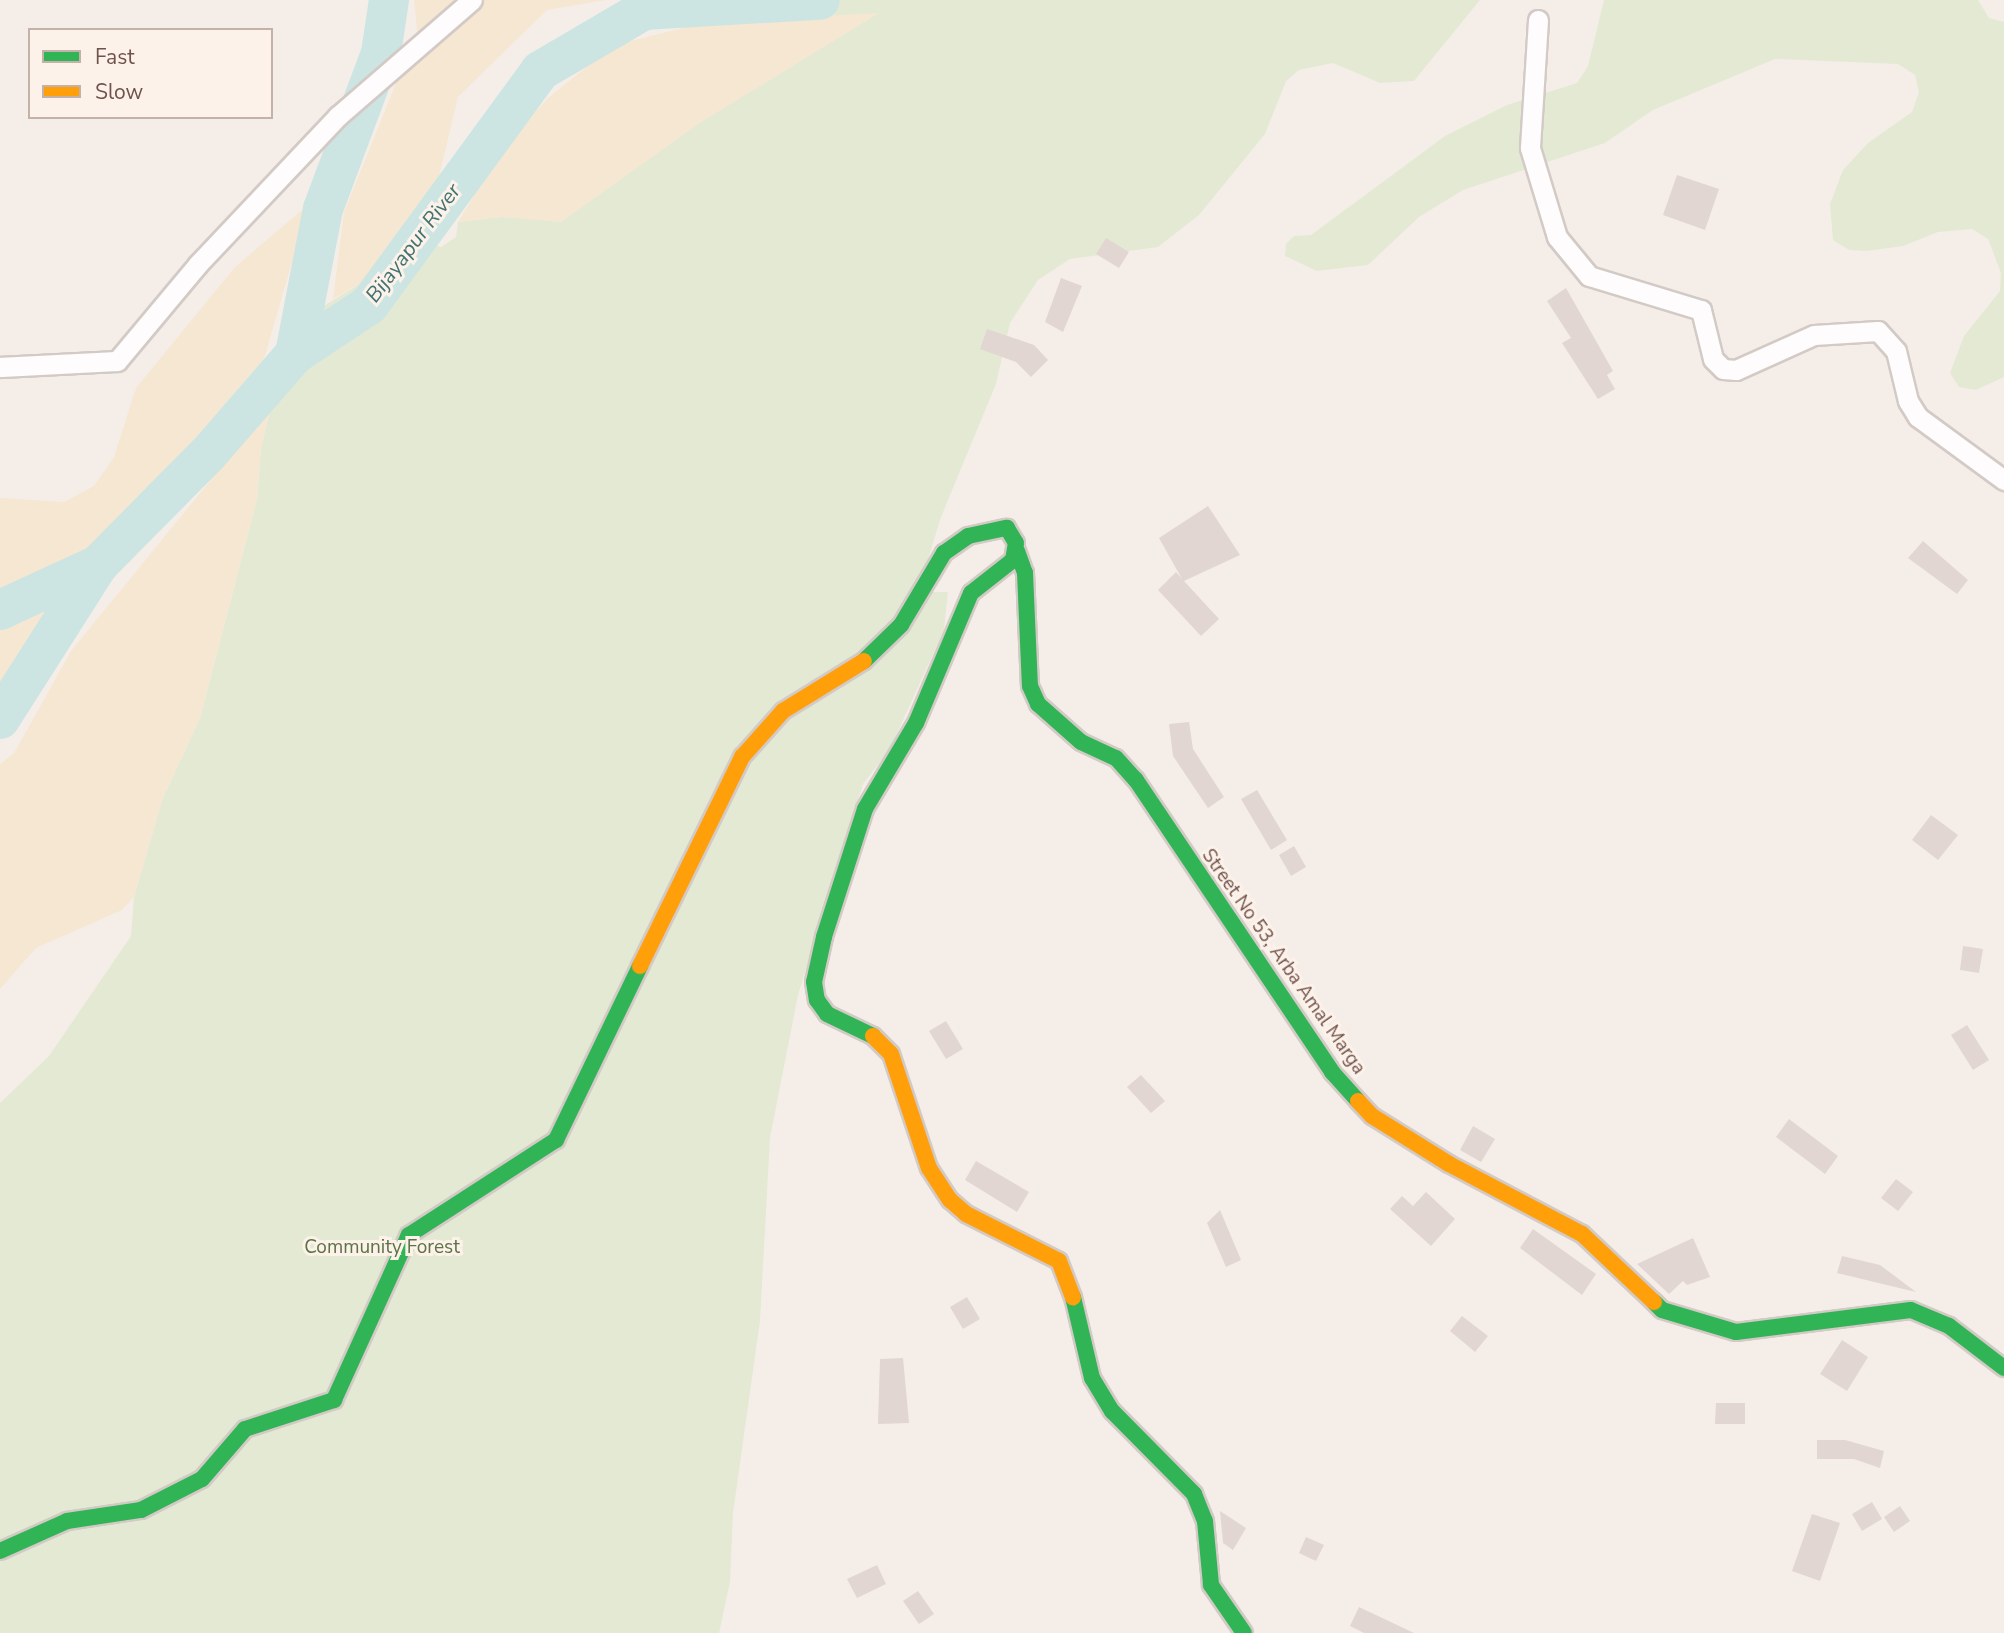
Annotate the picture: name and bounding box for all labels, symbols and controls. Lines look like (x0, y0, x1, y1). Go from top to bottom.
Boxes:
legend (28, 28, 273, 119)
text: Fast (95, 43, 135, 71)
text: Slow (95, 78, 143, 106)
water label: Bijayapur River (360, 179, 466, 307)
street label: Street No 53, Arba Amal Marga (1196, 845, 1370, 1079)
park label: Community Forest (304, 1237, 460, 1259)

